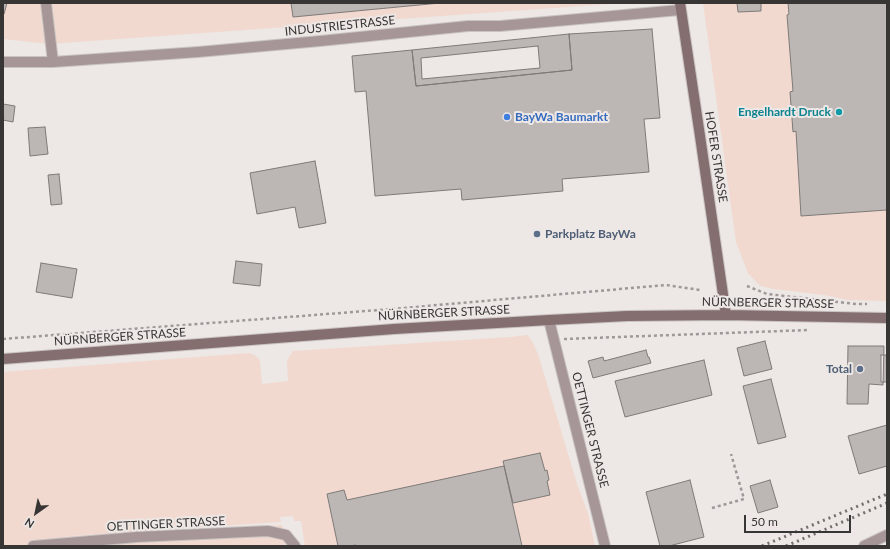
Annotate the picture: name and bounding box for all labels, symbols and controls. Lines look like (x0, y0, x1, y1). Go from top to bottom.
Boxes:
street label: INDUSTRIESTRASSE (284, 13, 396, 39)
place label: Engelhardt Druck (738, 105, 831, 119)
marker: Engelhardt Druck (834, 107, 844, 117)
place label: BayWa Baumarkt (515, 110, 608, 124)
street label: HOFER STRASSE (702, 110, 730, 204)
marker: BayWa Baumarkt (502, 112, 512, 122)
place label: Parkplatz BayWa (545, 227, 636, 241)
marker: Parkplatz BayWa (532, 229, 542, 239)
street label: NÜRNBERGER STRASSE (702, 295, 834, 311)
street label: NÜRNBERGER STRASSE (378, 302, 510, 324)
street label: NÜRNBERGER STRASSE (54, 325, 186, 349)
place label: Total (826, 362, 852, 376)
marker: Total (855, 364, 865, 374)
street label: OETTINGER STRASSE (569, 371, 611, 489)
north arrow (16, 493, 56, 533)
scale bar (746, 507, 853, 533)
street label: OETTINGER STRASSE (106, 514, 226, 534)
text: 50 m (751, 514, 778, 529)
text: N (22, 516, 36, 531)

